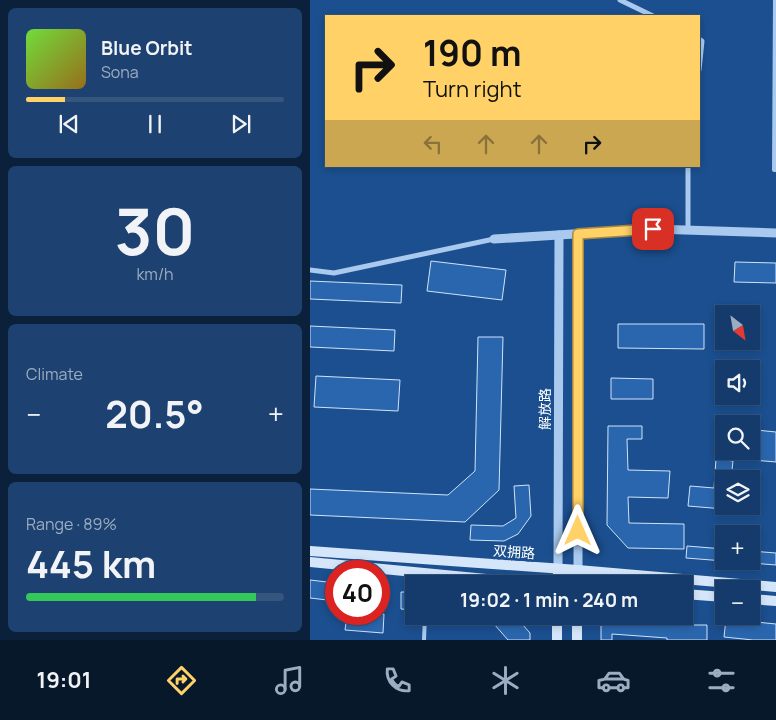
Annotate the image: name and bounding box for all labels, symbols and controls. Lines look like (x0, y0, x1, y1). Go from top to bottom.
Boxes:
text: 190 m (423, 29, 522, 77)
text: Blue Orbit (101, 35, 193, 61)
icon: right (340, 35, 405, 100)
text: Sona (101, 61, 139, 83)
text: Turn right (423, 74, 521, 104)
icon: previous (55, 110, 83, 138)
icon: pause (141, 110, 169, 138)
icon: next (227, 110, 255, 138)
icon: left (419, 130, 447, 158)
icon: ahead (472, 130, 500, 158)
icon: ahead (525, 130, 553, 158)
icon: right (578, 130, 606, 158)
text: 30 (115, 186, 195, 275)
pin (632, 208, 674, 250)
icon: arrive (639, 215, 667, 243)
text: km/h (136, 263, 174, 285)
north arrow (715, 305, 760, 350)
map controls (715, 305, 760, 625)
button: sound (715, 360, 760, 405)
text: Climate (26, 363, 83, 385)
text: 20.5° (105, 387, 204, 439)
street label: 解放路 (535, 388, 554, 430)
text: − (26, 395, 41, 433)
text: + (268, 395, 284, 433)
button: search (715, 415, 760, 460)
button: layers (715, 470, 760, 515)
position arrow (551, 504, 603, 556)
text: Range · 89% (26, 513, 117, 535)
button: + (715, 525, 760, 570)
text: 445 km (26, 537, 156, 589)
street label: 双拥路 (492, 541, 536, 562)
speed limit sign: 40 (325, 560, 390, 625)
button: − (715, 580, 760, 625)
text: 19:02 · 1 min · 240 m (460, 587, 638, 613)
icon: directions (164, 663, 199, 698)
icon: music (272, 663, 307, 698)
icon: phone (380, 663, 415, 698)
icon: climate (488, 663, 523, 698)
icon: car (596, 663, 631, 698)
icon: filters (704, 663, 739, 698)
text: 19:01 (37, 665, 91, 695)

